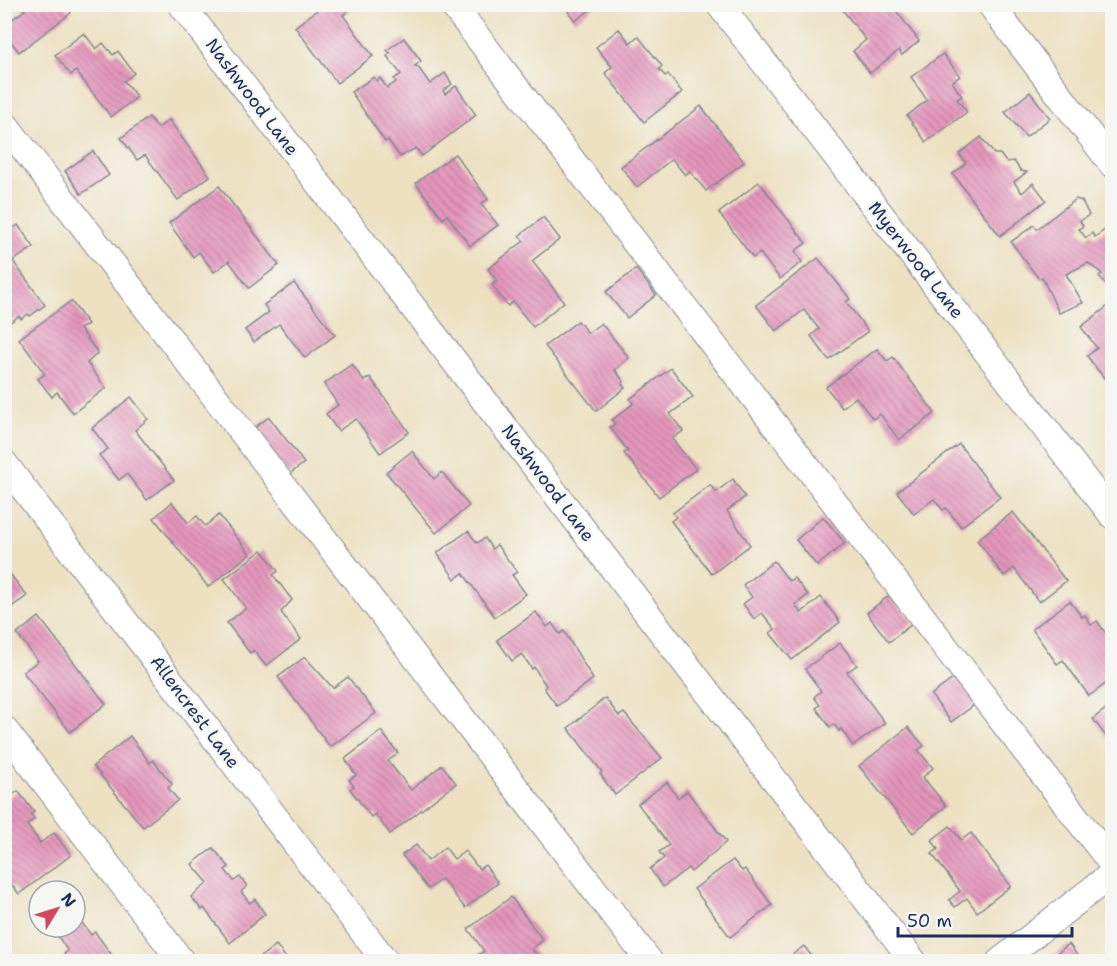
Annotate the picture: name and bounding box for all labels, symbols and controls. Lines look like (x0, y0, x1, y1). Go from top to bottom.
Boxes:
street label: Nashwood Lane (200, 33, 304, 161)
street label: Myerwood Lane (863, 197, 969, 323)
street label: Nashwood Lane (496, 419, 600, 547)
street label: Allencrest Lane (145, 651, 245, 773)
north arrow (27, 879, 87, 939)
text: N (56, 889, 81, 912)
scale bar (898, 900, 1072, 938)
text: 50 m (907, 909, 952, 933)

